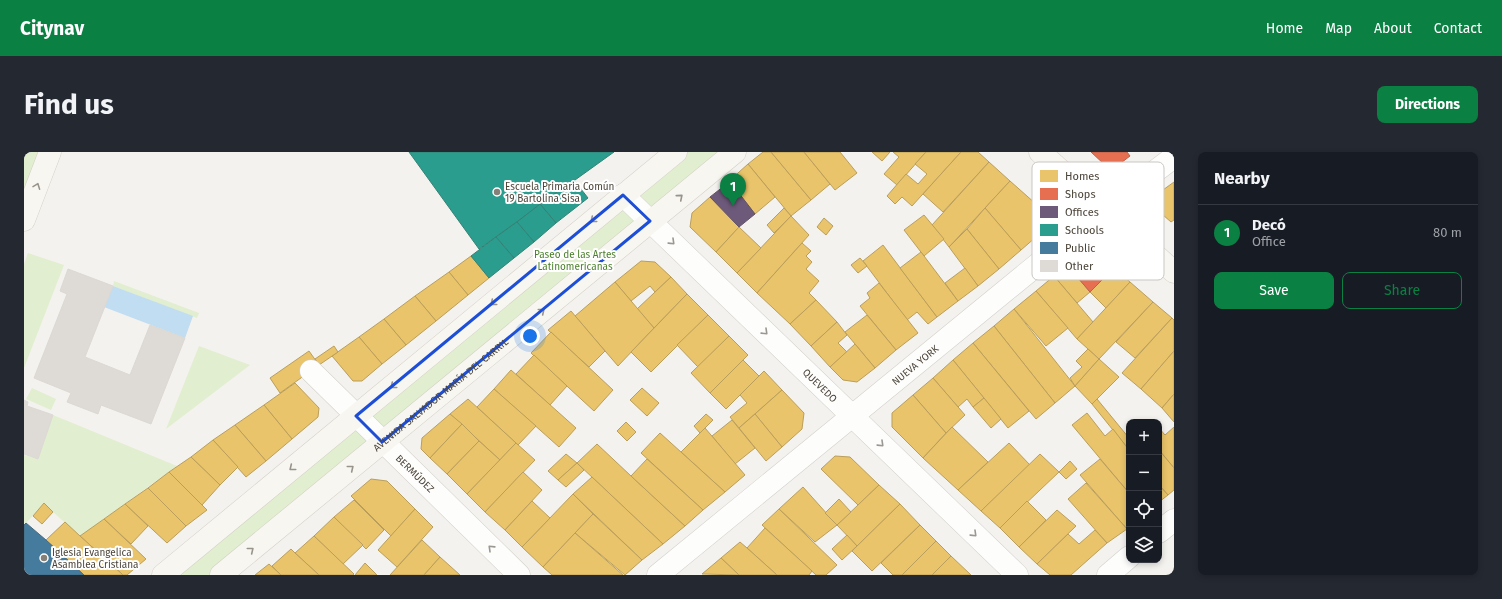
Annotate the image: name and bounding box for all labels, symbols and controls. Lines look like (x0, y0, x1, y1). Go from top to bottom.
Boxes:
text: Citynav (20, 17, 84, 40)
text: Home (1266, 20, 1303, 37)
text: Map (1325, 20, 1352, 37)
text: About (1374, 20, 1412, 37)
text: Contact (1434, 20, 1482, 37)
button: Directions (1377, 86, 1478, 123)
text: Find us (24, 88, 114, 121)
legend (1032, 162, 1164, 280)
text: Nearby (1214, 168, 1269, 189)
text: Homes (1065, 170, 1099, 183)
pin: 1 (720, 173, 746, 206)
place label: Escuela Primaria Común 19 Bartolina Sisa (505, 180, 614, 205)
one-way arrow (33, 182, 41, 189)
marker: Escuela Primaria Común 19 Bartolina Sisa (492, 187, 502, 197)
text: Shops (1065, 188, 1096, 201)
one-way arrow (676, 194, 683, 201)
text: Offices (1065, 206, 1099, 219)
one-way arrow (591, 216, 598, 223)
text: Decó (1252, 216, 1286, 234)
text: Schools (1065, 224, 1104, 237)
text: 1 (1224, 225, 1230, 240)
text: 80 m (1433, 225, 1462, 240)
text: Office (1252, 234, 1286, 249)
one-way arrow (667, 237, 674, 244)
text: Public (1065, 242, 1096, 255)
park label: Paseo de las Artes Latinomericanas (534, 249, 616, 273)
text: Other (1065, 260, 1094, 273)
button: Save (1214, 272, 1334, 309)
button: Share (1342, 272, 1462, 309)
one-way arrow (490, 298, 498, 305)
one-way arrow (537, 308, 545, 315)
your location (520, 326, 540, 346)
one-way arrow (760, 328, 768, 335)
street label: AVENIDA SALVADOR MARÍA DEL CARRIL (371, 336, 511, 454)
street label: NUEVA YORK (890, 343, 941, 388)
street label: QUEVEDO (800, 367, 839, 405)
one-way arrow (390, 381, 397, 388)
map controls (1126, 419, 1162, 563)
button: + (1126, 419, 1162, 455)
one-way arrow (876, 439, 883, 446)
street label: BERMÚDEZ (393, 453, 436, 495)
button: − (1126, 455, 1162, 491)
one-way arrow (290, 464, 297, 471)
one-way arrow (347, 465, 354, 472)
button: locate (1126, 491, 1162, 527)
button: layers (1126, 527, 1162, 563)
one-way arrow (969, 529, 977, 537)
one-way arrow (488, 545, 496, 553)
place label: Iglesia Evangelica Asamblea Cristiana (52, 547, 139, 571)
one-way arrow (246, 548, 253, 555)
marker: Iglesia Evangelica Asamblea Cristiana (39, 553, 49, 563)

